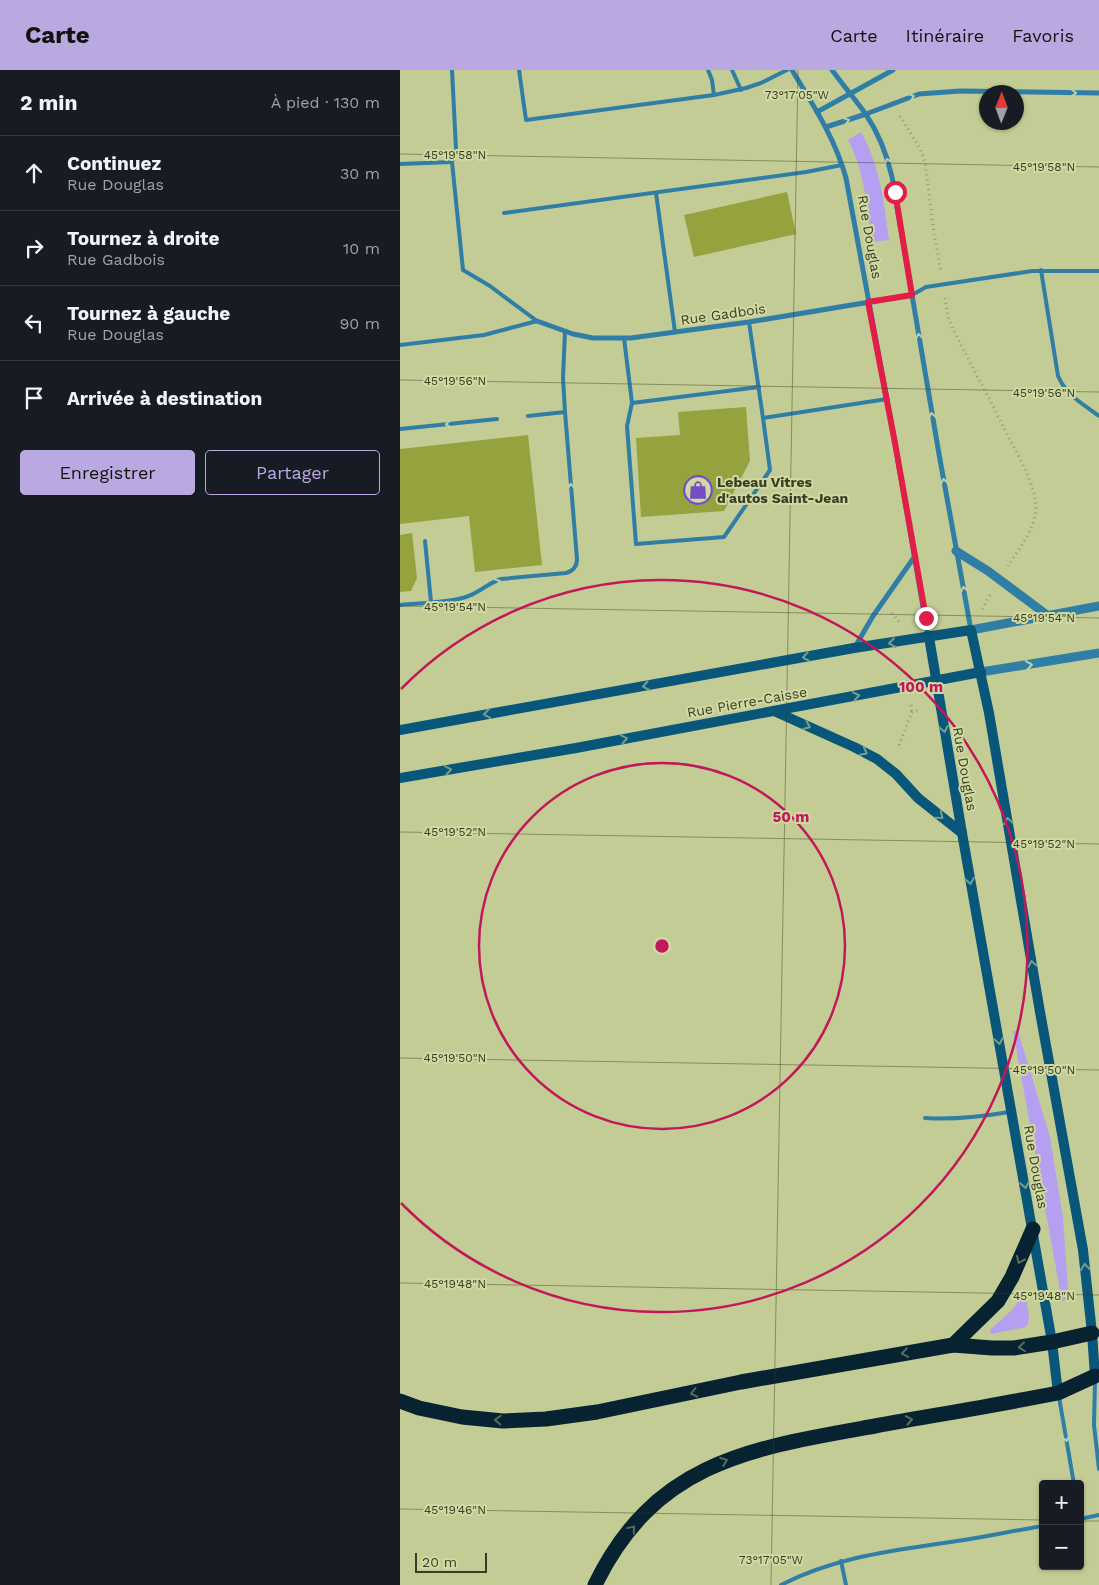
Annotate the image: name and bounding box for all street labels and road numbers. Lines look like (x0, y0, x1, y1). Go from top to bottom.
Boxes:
street label: Rue Douglas (855, 194, 885, 280)
street label: Rue Gadbois (679, 300, 767, 328)
street label: Rue Pierre-Caisse (686, 684, 808, 720)
street label: Rue Douglas (950, 726, 980, 812)
street label: Rue Douglas (1021, 1124, 1051, 1210)

